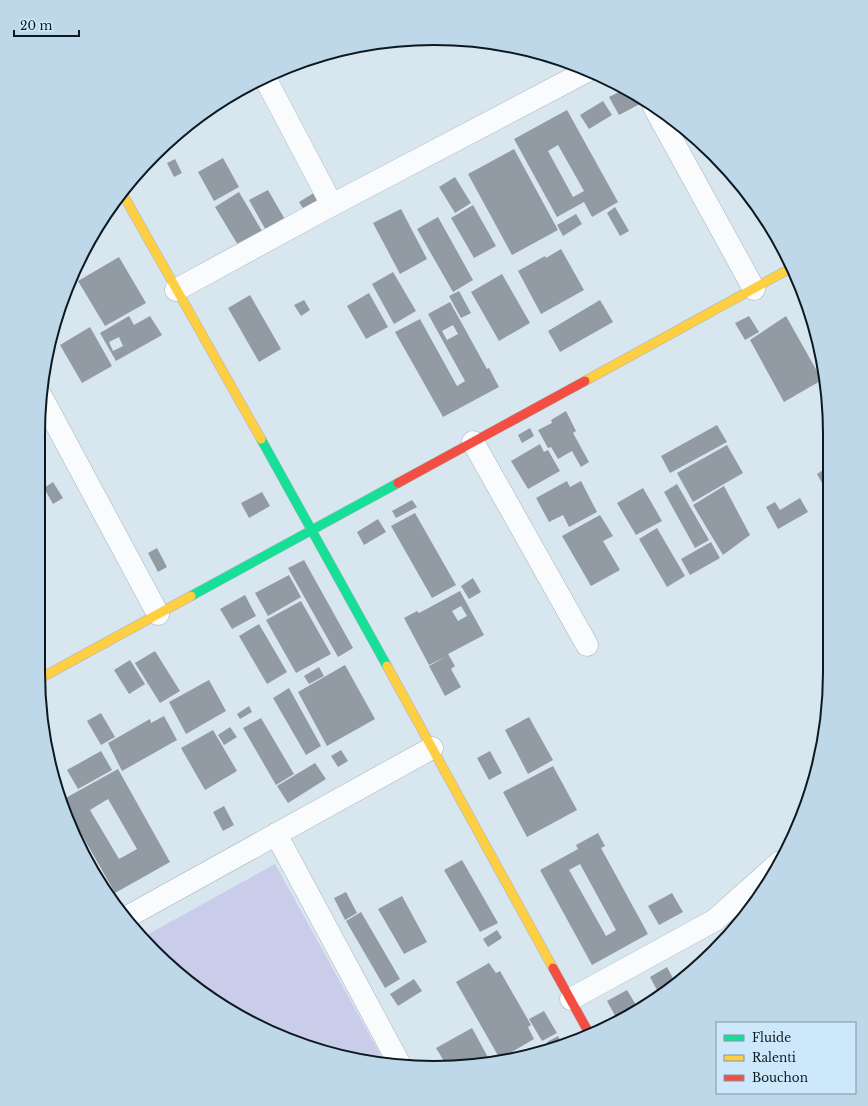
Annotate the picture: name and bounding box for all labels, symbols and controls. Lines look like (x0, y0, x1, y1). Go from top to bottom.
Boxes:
scale bar (14, 12, 79, 38)
text: 20 m (20, 18, 52, 33)
legend (716, 1022, 856, 1094)
text: Fluide (752, 1030, 791, 1045)
text: Ralenti (752, 1050, 796, 1065)
text: Bouchon (752, 1070, 808, 1085)

